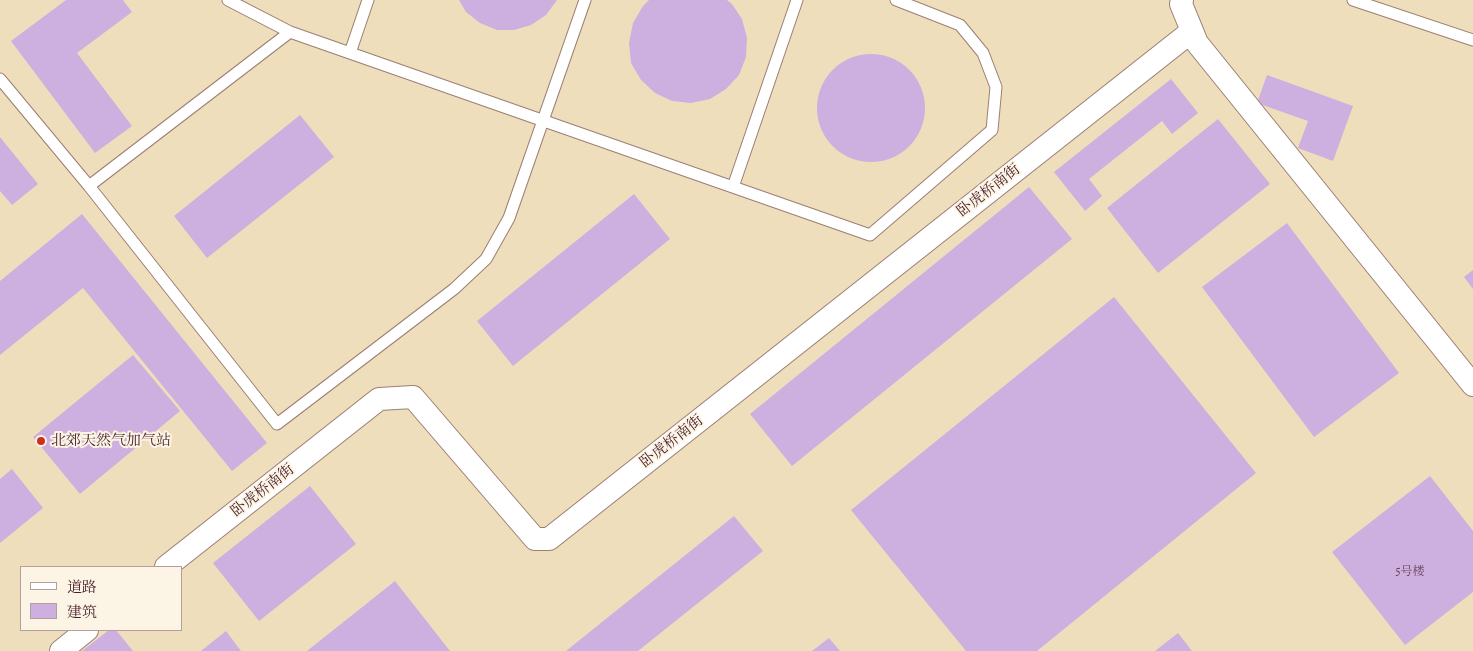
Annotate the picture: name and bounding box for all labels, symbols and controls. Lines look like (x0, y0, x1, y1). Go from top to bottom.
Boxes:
street label: 卧虎桥南街 (954, 161, 1024, 221)
street label: 卧虎桥南街 (637, 412, 707, 472)
place label: 北郊天然气加气站 (51, 432, 171, 450)
marker: 北郊天然气加气站 (35, 435, 47, 447)
street label: 卧虎桥南街 (228, 461, 298, 521)
house number: 5号楼 (1395, 565, 1425, 579)
legend (20, 566, 182, 631)
text: 道路 (67, 577, 97, 597)
text: 建筑 (67, 602, 97, 622)

